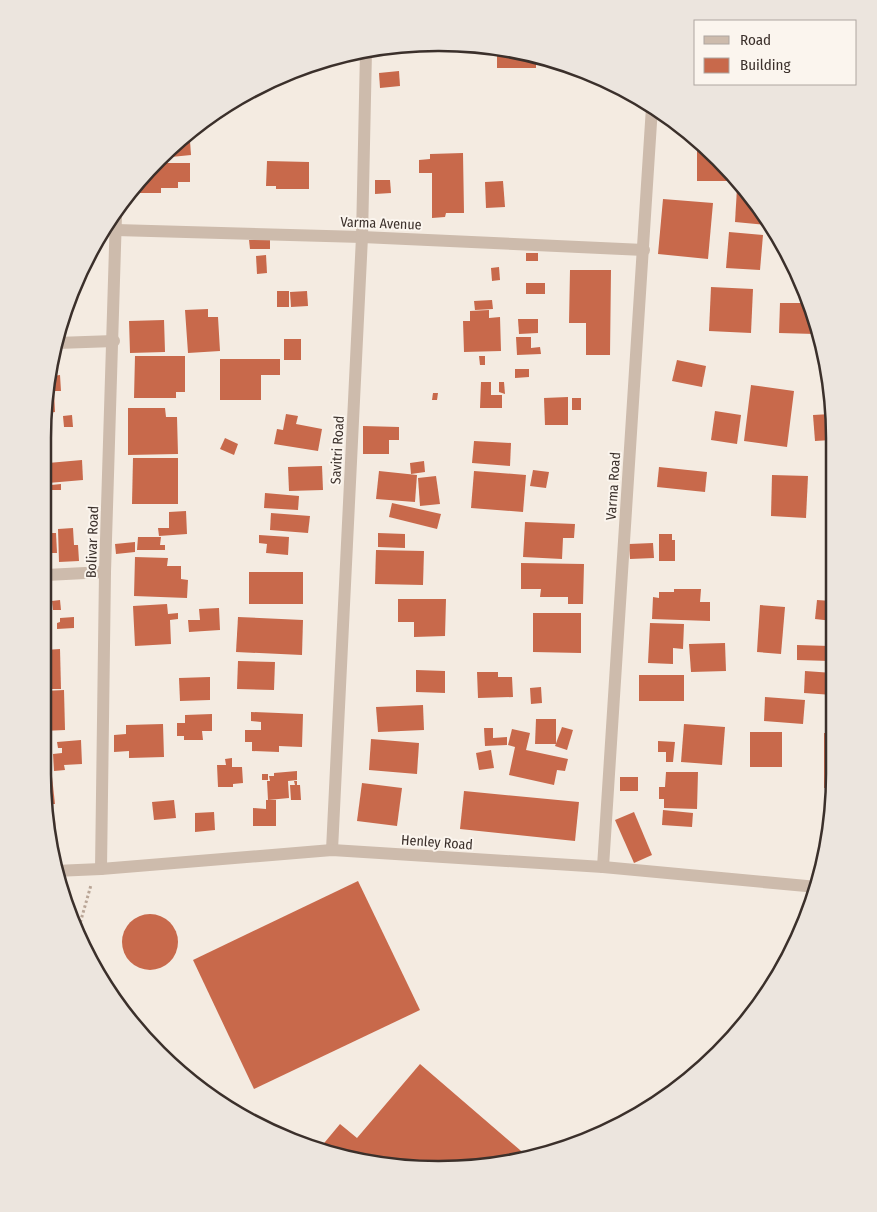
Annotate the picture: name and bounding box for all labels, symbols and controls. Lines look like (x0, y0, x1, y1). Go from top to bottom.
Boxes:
legend (694, 20, 857, 85)
text: Road (740, 31, 771, 49)
text: Building (740, 56, 791, 74)
street label: Varma Avenue (340, 214, 422, 233)
street label: Savitri Road (327, 415, 348, 485)
street label: Varma Road (603, 451, 624, 521)
street label: Bolivar Road (83, 506, 102, 578)
street label: Henley Road (401, 832, 473, 853)

